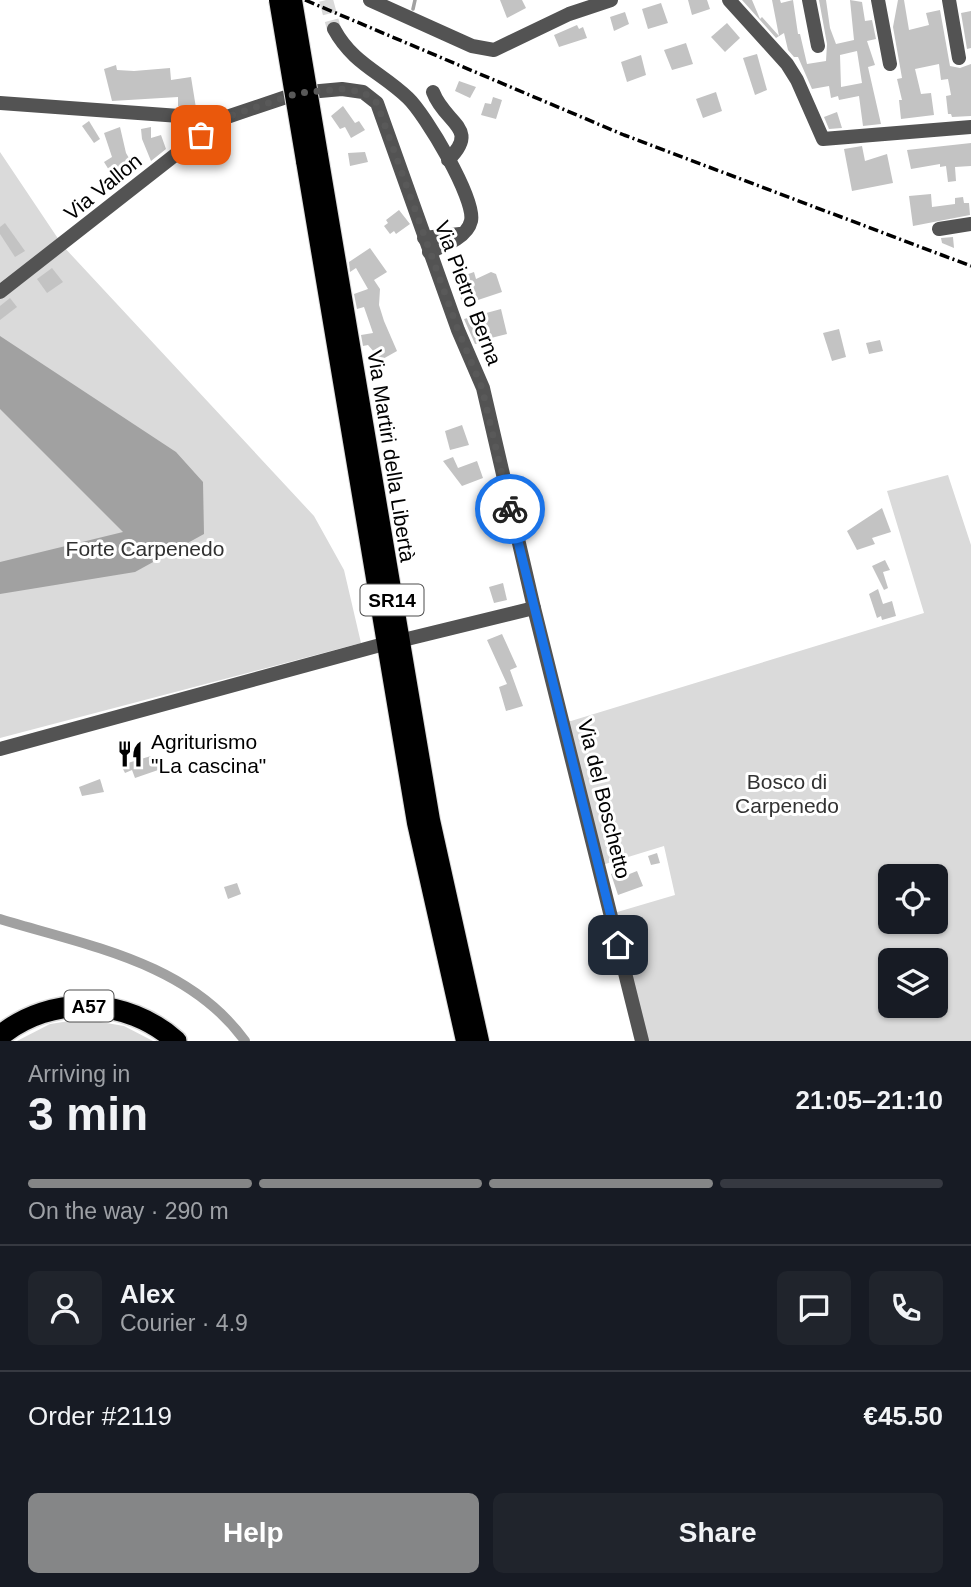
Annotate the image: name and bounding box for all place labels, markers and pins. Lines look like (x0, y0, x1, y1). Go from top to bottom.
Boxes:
pin (171, 105, 231, 165)
place label: Agriturismo "La cascina" (151, 730, 266, 777)
restaurant icon: Agriturismo "La cascina" (115, 739, 145, 769)
pin (588, 915, 648, 975)

